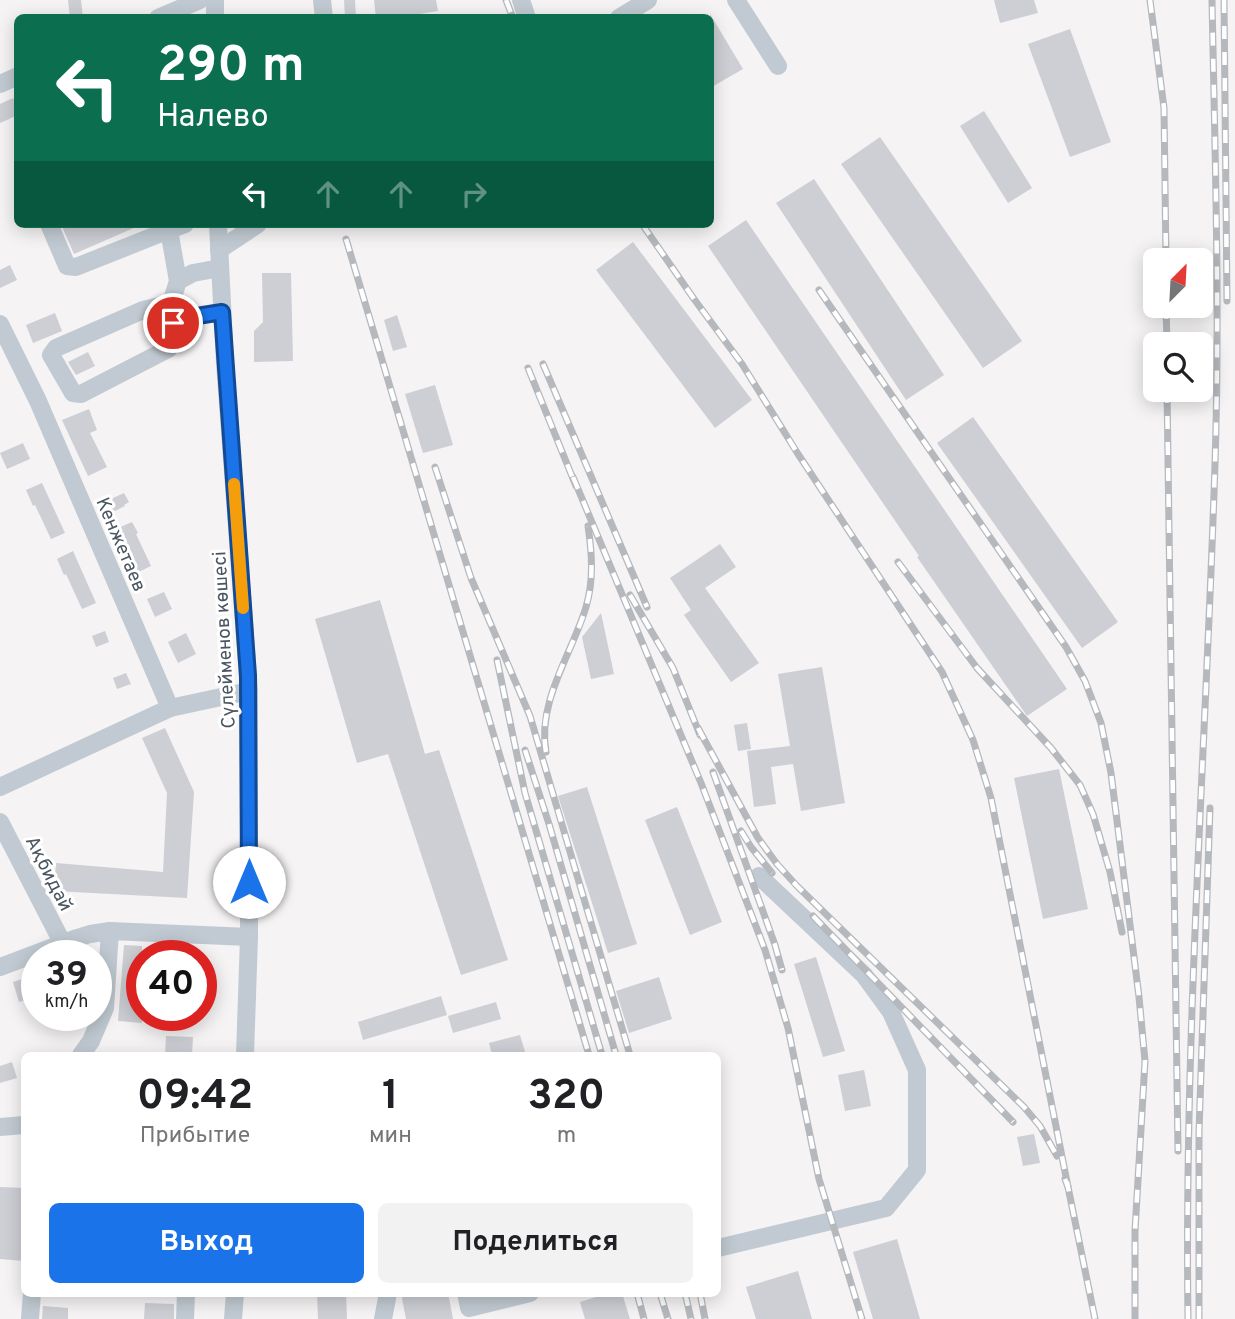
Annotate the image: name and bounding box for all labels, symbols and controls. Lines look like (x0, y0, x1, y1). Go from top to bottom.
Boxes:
text: 290 m (157, 37, 305, 99)
icon: left (42, 42, 133, 133)
text: Налево (157, 98, 269, 138)
icon: left (236, 175, 274, 213)
icon: ahead (309, 175, 347, 213)
icon: ahead (382, 175, 420, 213)
icon: right (455, 175, 493, 213)
north arrow (1143, 248, 1213, 318)
map controls (1143, 248, 1213, 402)
pin (143, 293, 203, 353)
icon: arrive (154, 304, 192, 342)
button: search (1143, 332, 1213, 402)
street label: Кенжетаев (90, 494, 151, 595)
street label: Сүлейменов көшесі (208, 551, 242, 729)
street label: Ақбидай (19, 832, 77, 916)
position arrow (212, 845, 286, 919)
speed limit sign: 40 (126, 940, 217, 1031)
text: 39 (45, 954, 88, 998)
text: km/h (45, 991, 88, 1014)
text: 09:42 (137, 1071, 253, 1124)
text: 1 (382, 1071, 399, 1124)
text: 320 (528, 1071, 605, 1124)
text: Прибытие (140, 1122, 250, 1151)
text: мин (369, 1122, 412, 1151)
text: m (557, 1122, 576, 1151)
button: Выход (49, 1203, 364, 1283)
button: Поделиться (378, 1203, 693, 1283)

